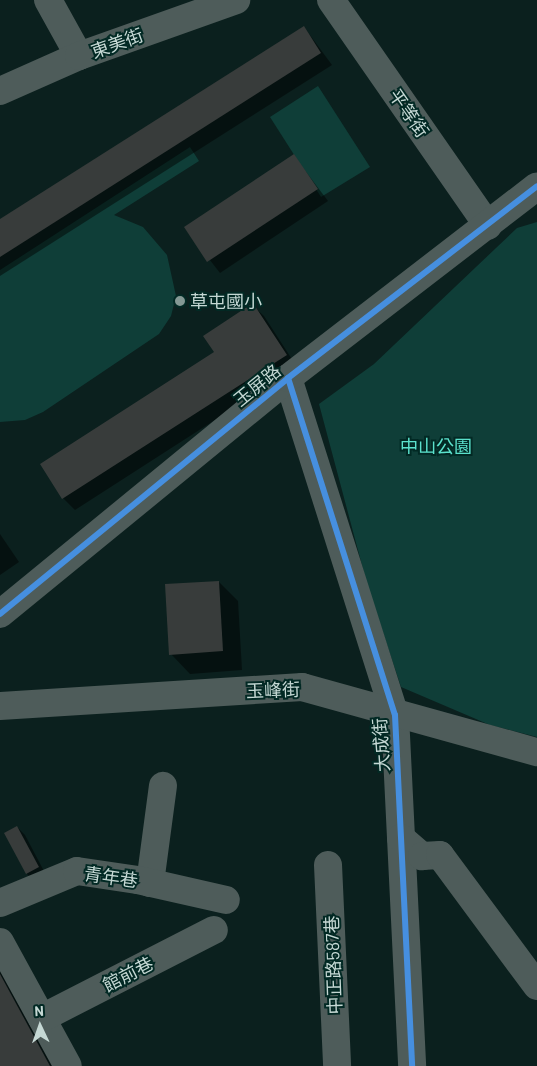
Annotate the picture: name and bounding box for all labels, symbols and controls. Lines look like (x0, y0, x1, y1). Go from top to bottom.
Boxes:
street label: 東美街 (88, 24, 146, 62)
street label: 平等街 (385, 85, 433, 141)
place label: 草屯國小 (190, 290, 262, 312)
marker: 草屯國小 (174, 295, 186, 307)
street label: 玉屏路 (229, 360, 285, 410)
park label: 中山公園 (400, 435, 472, 457)
street label: 玉峰街 (246, 678, 300, 702)
street label: 大成街 (368, 717, 394, 773)
street label: 青年巷 (83, 863, 139, 891)
street label: 中正路587巷 (320, 915, 346, 1015)
street label: 館前巷 (99, 952, 157, 996)
north arrow (15, 1001, 65, 1051)
text: N (34, 1002, 44, 1019)

